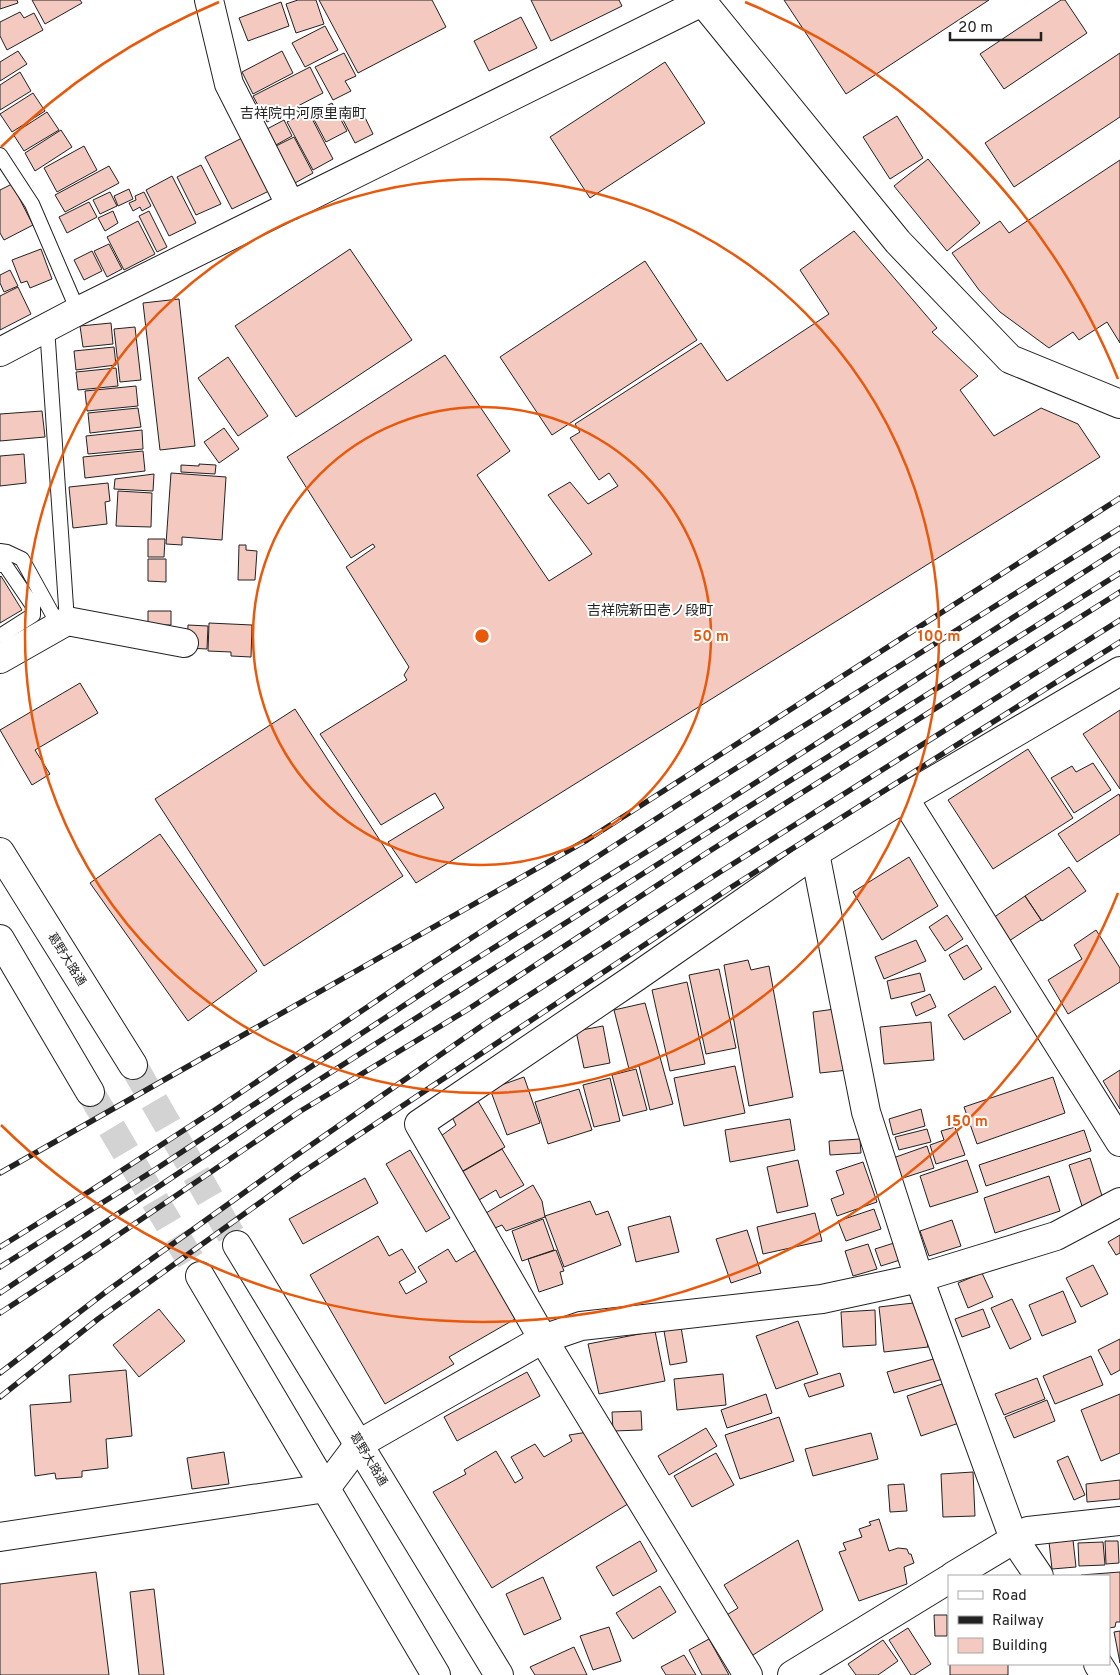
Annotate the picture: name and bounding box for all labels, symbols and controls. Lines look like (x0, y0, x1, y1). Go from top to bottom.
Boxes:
scale bar (950, 10, 1041, 42)
text: 20 m (958, 19, 993, 38)
district label: 吉祥院中河原里南町 (240, 106, 366, 123)
district label: 吉祥院新田壱ノ段町 (587, 603, 713, 620)
centre of rings (473, 627, 491, 645)
text: 50 m (693, 628, 729, 647)
text: 100 m (918, 628, 960, 647)
street label: 葛野大路通 (43, 930, 89, 989)
text: 150 m (946, 1113, 988, 1132)
street label: 葛野大路通 (346, 1430, 390, 1489)
legend (948, 1575, 1110, 1665)
text: Road (992, 1587, 1027, 1606)
text: Railway (992, 1612, 1044, 1631)
text: Building (992, 1637, 1047, 1656)

